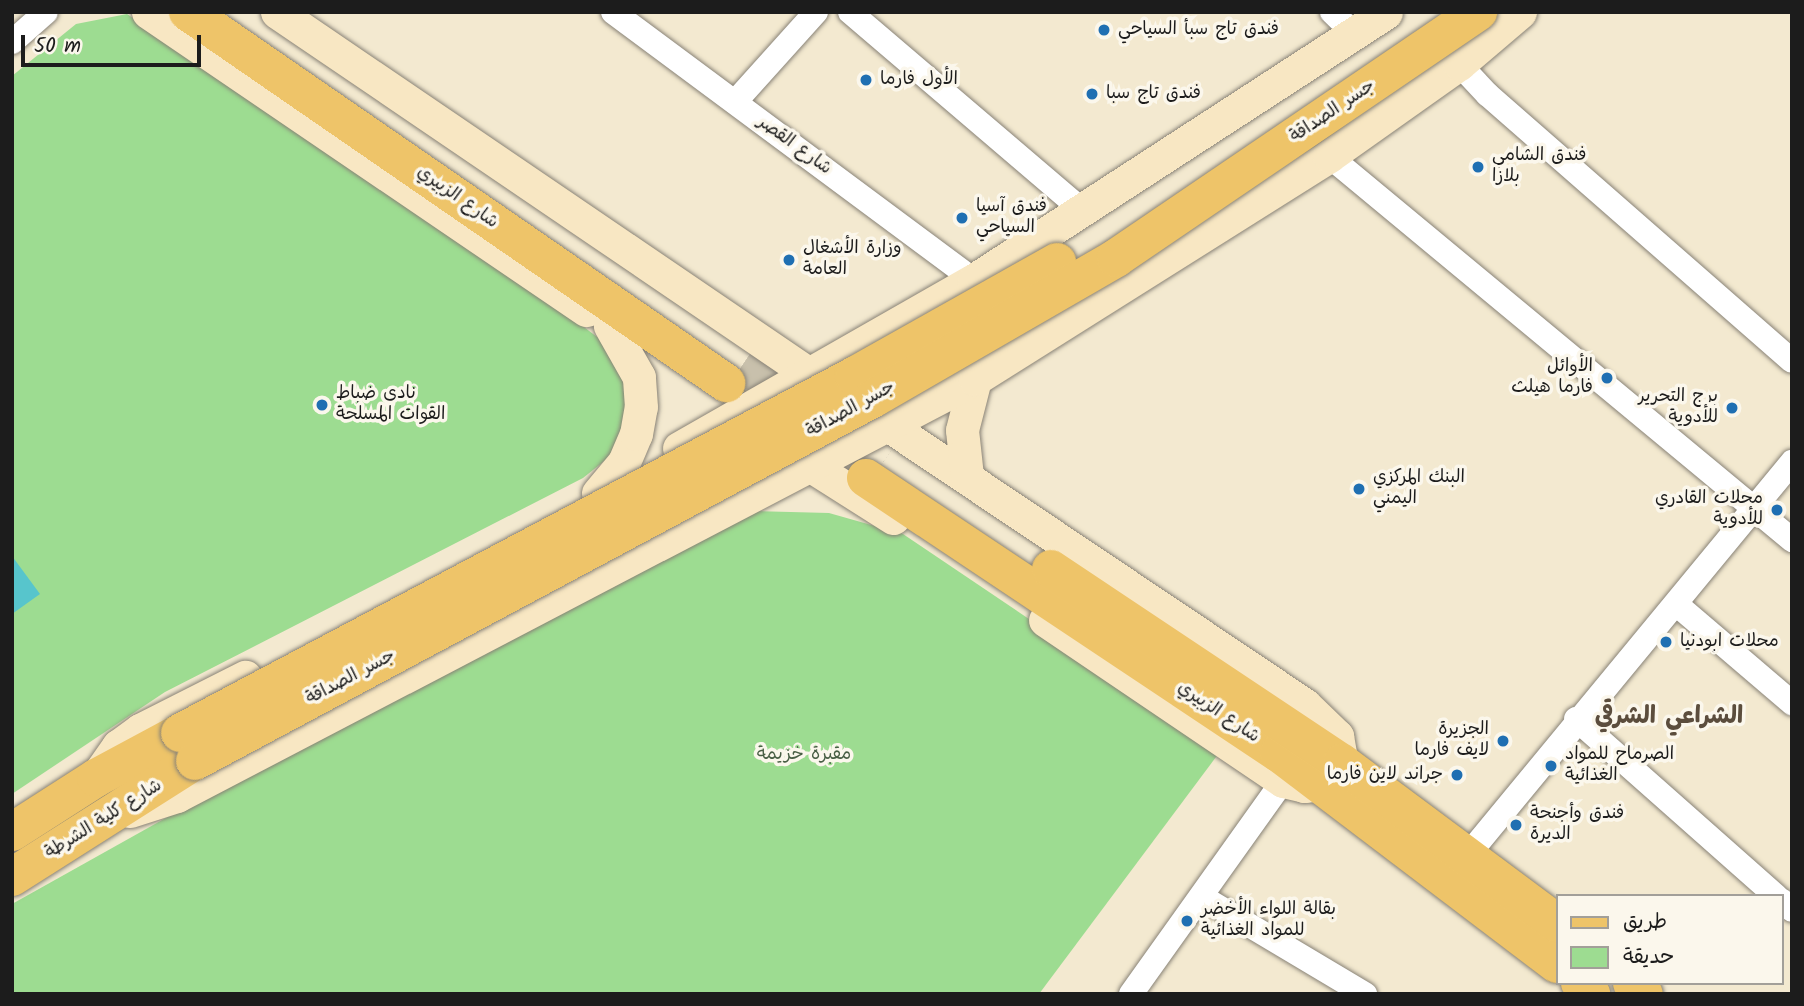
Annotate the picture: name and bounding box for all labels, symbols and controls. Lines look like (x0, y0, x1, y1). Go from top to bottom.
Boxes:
place label: فندق تاج سبأ السياحي (1118, 19, 1279, 41)
scale bar (24, 21, 205, 65)
marker: فندق تاج سبأ السياحي (1096, 22, 1112, 38)
text: 50 m (34, 30, 81, 63)
place label: الأول فارما (880, 69, 958, 91)
marker: الأول فارما (858, 72, 874, 88)
street label: جسر الصداقة (1286, 76, 1380, 148)
place label: فندق تاج سبا (1106, 83, 1201, 105)
marker: فندق تاج سبا (1084, 86, 1100, 102)
street label: شارع القصر (753, 112, 835, 180)
place label: فندق الشامي بلازا (1492, 146, 1586, 188)
marker: فندق الشامي بلازا (1470, 159, 1486, 175)
street label: شارع الزبيري (412, 162, 502, 234)
place label: فندق آسيا السياحي (976, 197, 1047, 240)
marker: فندق آسيا السياحي (954, 210, 970, 226)
place label: وزارة الأشغال العامة (803, 239, 901, 282)
marker: وزارة الأشغال العامة (781, 252, 797, 268)
place label: الأوائل فارما هيلث (1511, 357, 1593, 400)
marker: الأوائل فارما هيلث (1599, 370, 1615, 386)
street label: جسر الصداقة (803, 377, 899, 443)
place label: نادي ضباط القوات المسلحة (336, 384, 445, 426)
place label: برج التحرير للأدوية (1639, 387, 1718, 430)
marker: نادي ضباط القوات المسلحة (314, 397, 330, 413)
marker: برج التحرير للأدوية (1724, 400, 1740, 416)
place label: البنك المركزي اليمني (1373, 468, 1465, 510)
marker: البنك المركزي اليمني (1351, 481, 1367, 497)
place label: محلات القادري للأدوية (1655, 489, 1763, 532)
marker: محلات القادري للأدوية (1769, 502, 1785, 518)
place label: محلات ابودنيا (1680, 631, 1779, 653)
marker: محلات ابودنيا (1658, 634, 1674, 650)
street label: جسر الصداقة (303, 645, 399, 711)
street label: شارع الزبيري (1173, 678, 1263, 748)
district label: الشراعي الشرقي (1595, 703, 1743, 731)
place label: الجزيرة لايف فارما (1414, 720, 1489, 762)
marker: الجزيرة لايف فارما (1495, 733, 1511, 749)
park label: مقبرة خزيمة (757, 744, 851, 766)
place label: الصرماح للمواد الغذائية (1565, 745, 1674, 788)
marker: الصرماح للمواد الغذائية (1543, 758, 1559, 774)
place label: جراند لاين فارما (1327, 764, 1443, 786)
marker: جراند لاين فارما (1449, 767, 1465, 783)
street label: شارع كلية الشرطة (42, 775, 166, 865)
place label: فندق وأجنحة الديرة (1530, 804, 1624, 846)
marker: فندق وأجنحة الديرة (1508, 817, 1524, 833)
legend (1556, 894, 1783, 985)
place label: بقالة اللواء الأخضر للمواد الغذائية (1201, 900, 1336, 942)
text: طريق (1623, 906, 1667, 939)
marker: بقالة اللواء الأخضر للمواد الغذائية (1179, 913, 1195, 929)
text: حديقة (1623, 941, 1674, 974)

